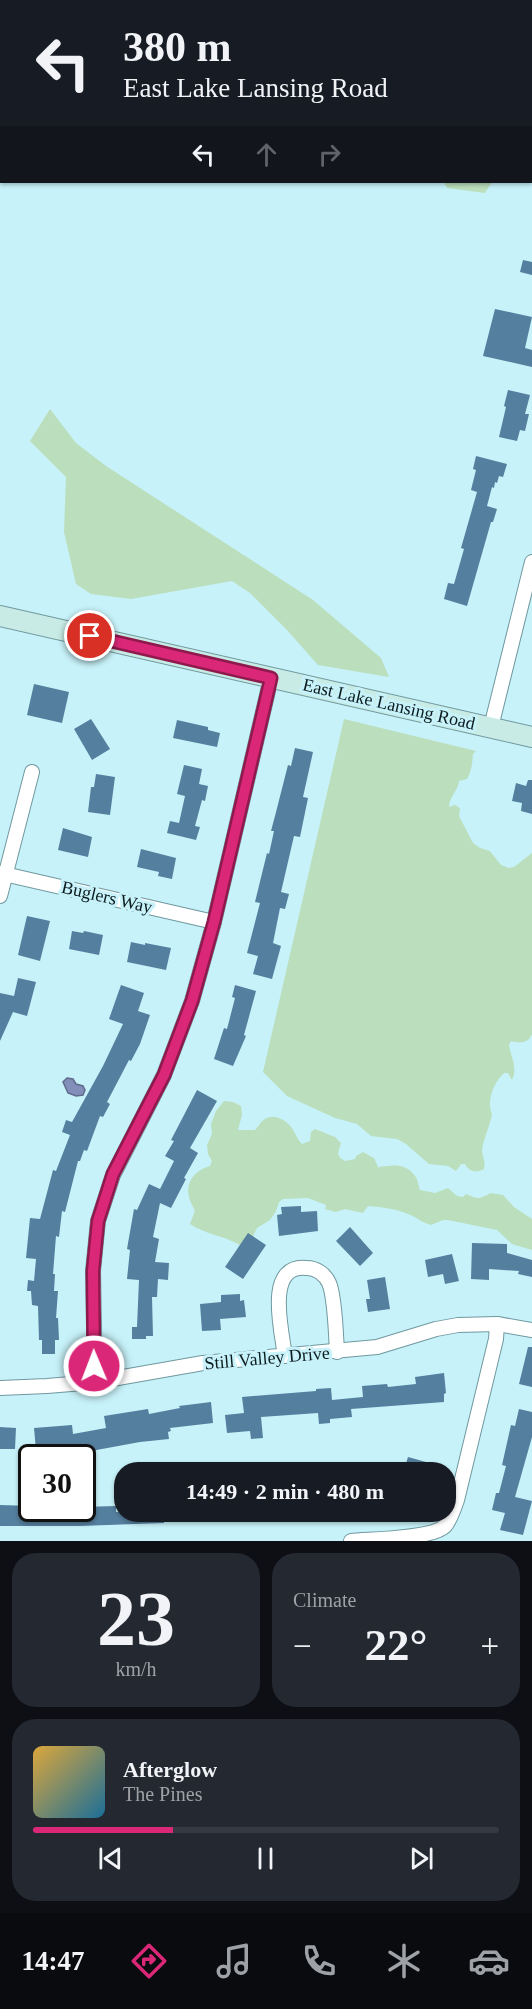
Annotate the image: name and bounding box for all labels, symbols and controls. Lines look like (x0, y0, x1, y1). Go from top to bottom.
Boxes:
icon: left (24, 24, 102, 102)
text: 380 m (123, 24, 232, 70)
text: East Lake Lansing Road (123, 73, 388, 103)
icon: left (187, 138, 220, 171)
icon: ahead (250, 138, 283, 171)
icon: right (313, 138, 346, 171)
pin (64, 610, 115, 661)
icon: arrive (73, 619, 106, 652)
street label: East Lake Lansing Road (301, 674, 477, 734)
street label: Buglers Way (60, 877, 154, 917)
position arrow (62, 1334, 126, 1398)
street label: Still Valley Drive (204, 1343, 330, 1373)
speed limit sign: 30 (18, 1444, 96, 1522)
text: 14:49 · 2 min · 480 m (186, 1479, 384, 1504)
text: 23 (97, 1575, 175, 1662)
text: Climate (293, 1589, 356, 1611)
text: 22° (365, 1620, 428, 1670)
text: − (293, 1628, 312, 1664)
text: + (480, 1628, 499, 1664)
text: km/h (115, 1658, 157, 1680)
text: Afterglow (123, 1757, 217, 1782)
text: The Pines (123, 1783, 202, 1805)
icon: previous (94, 1842, 127, 1875)
icon: pause (249, 1842, 282, 1875)
icon: next (405, 1842, 438, 1875)
icon: directions (128, 1940, 170, 1982)
icon: music (213, 1940, 255, 1982)
icon: phone (298, 1940, 340, 1982)
icon: climate (383, 1940, 425, 1982)
icon: car (468, 1940, 510, 1982)
text: 14:47 (22, 1946, 85, 1976)

